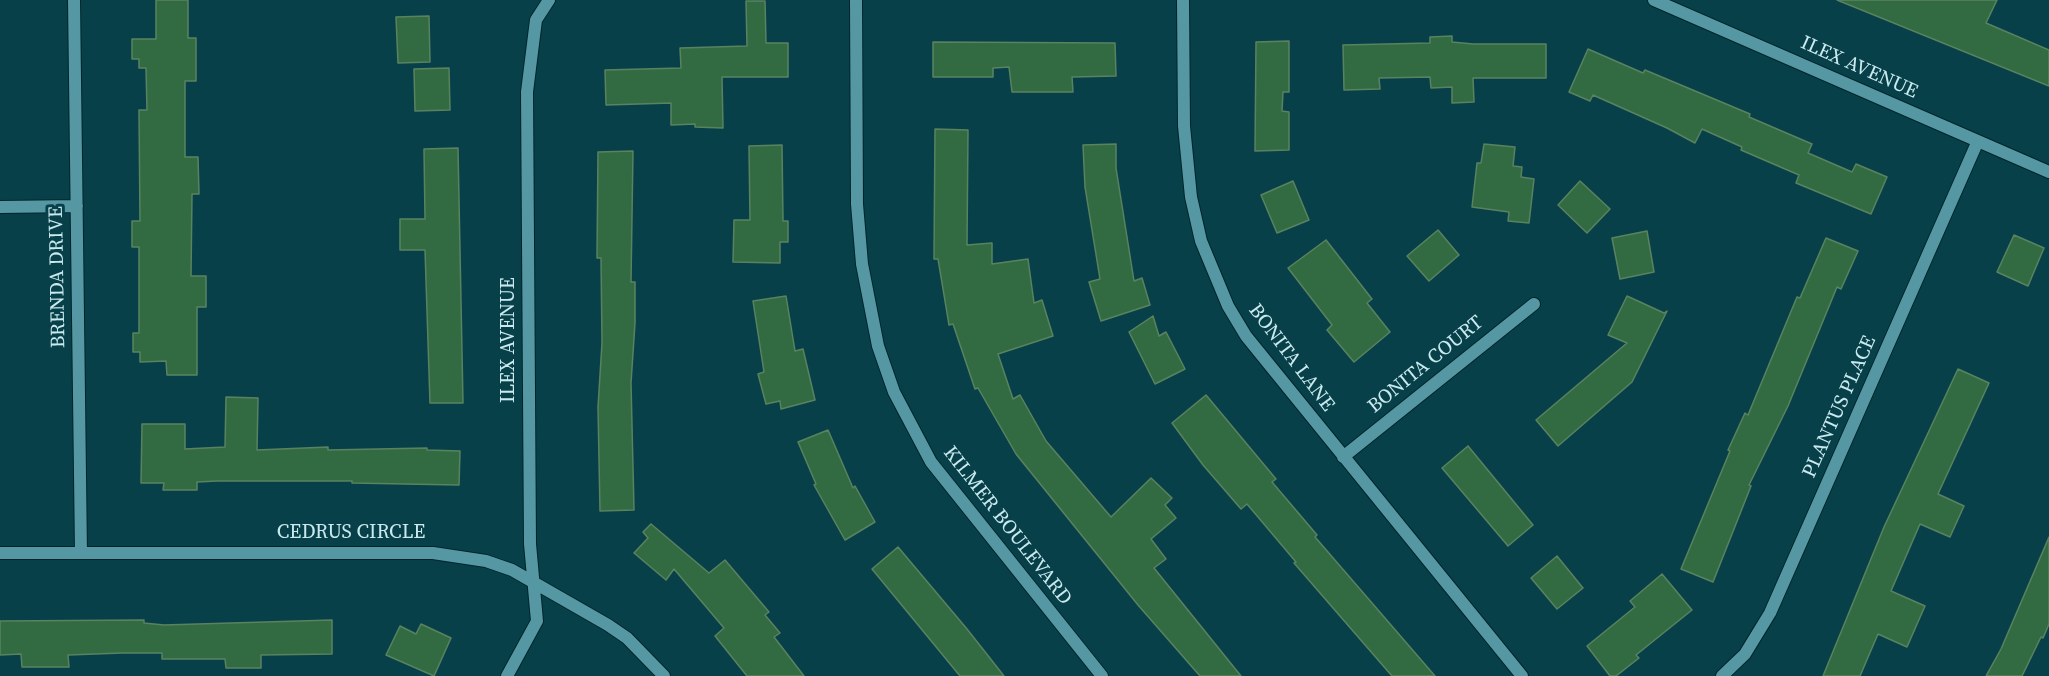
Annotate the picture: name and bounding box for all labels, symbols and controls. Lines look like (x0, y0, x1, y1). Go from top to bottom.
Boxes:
street label: ILEX AVENUE (1797, 31, 1921, 105)
street label: BRENDA DRIVE (45, 206, 71, 348)
street label: ILEX AVENUE (497, 277, 521, 403)
street label: BONITA LANE (1243, 300, 1339, 416)
street label: BONITA COURT (1363, 311, 1489, 419)
street label: PLANTUS PLACE (1798, 332, 1882, 482)
street label: KILMER BOULEVARD (937, 442, 1077, 610)
street label: CEDRUS CIRCLE (277, 521, 425, 545)

